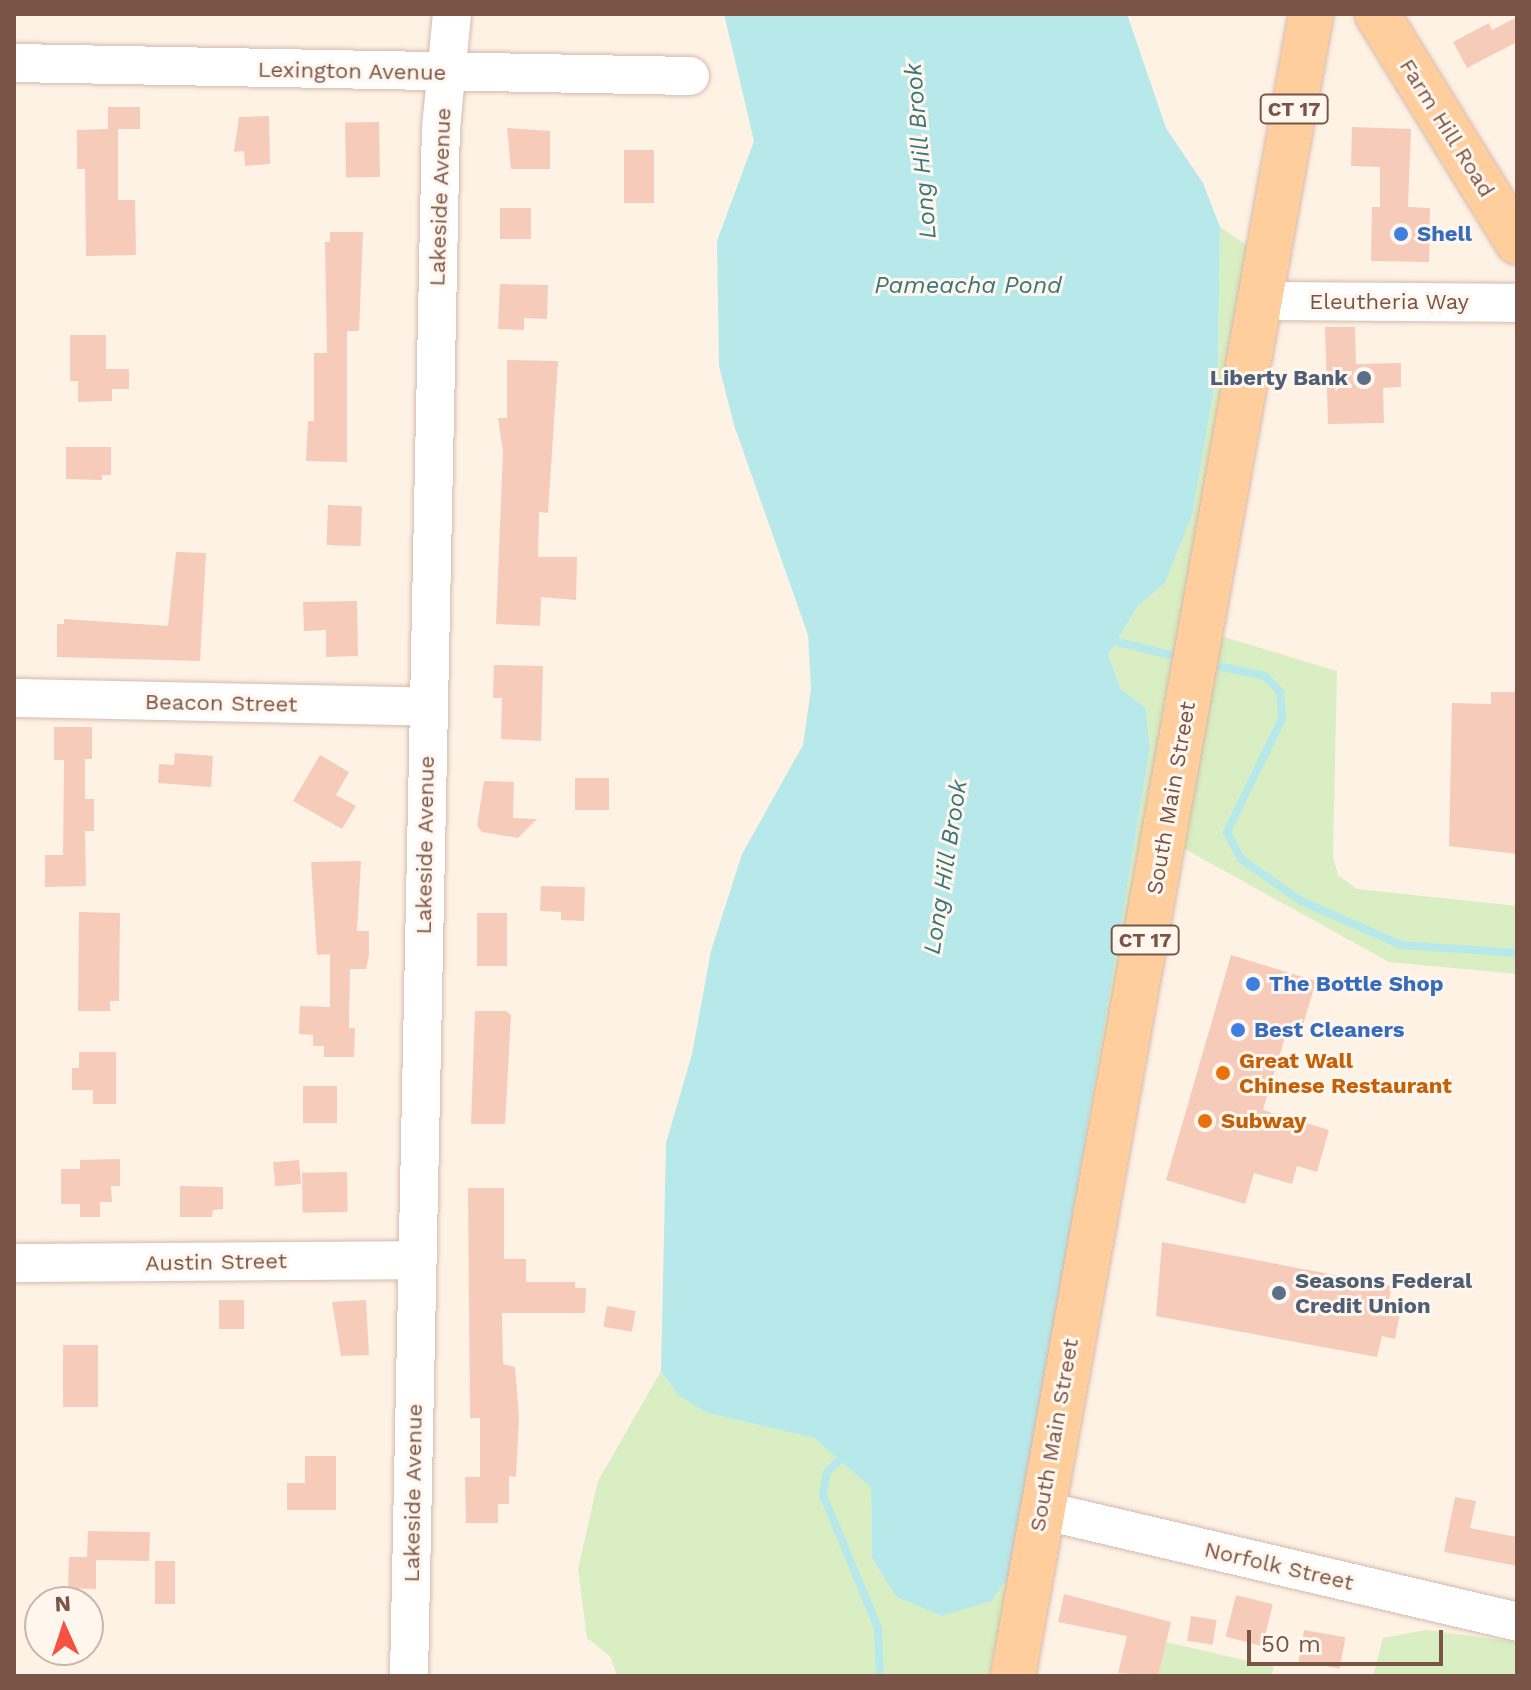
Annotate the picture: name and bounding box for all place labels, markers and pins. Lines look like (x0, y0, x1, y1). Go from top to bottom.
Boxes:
place label: Shell (1417, 221, 1472, 247)
marker: Shell (1392, 225, 1410, 243)
place label: Liberty Bank (1209, 365, 1348, 391)
marker: Liberty Bank (1355, 369, 1373, 387)
place label: The Bottle Shop (1269, 971, 1443, 997)
marker: The Bottle Shop (1244, 975, 1262, 993)
place label: Best Cleaners (1254, 1017, 1404, 1043)
marker: Best Cleaners (1229, 1021, 1247, 1039)
place label: Great Wall Chinese Restaurant (1239, 1047, 1452, 1098)
marker: Great Wall Chinese Restaurant (1214, 1064, 1232, 1082)
place label: Subway (1221, 1108, 1306, 1134)
marker: Subway (1196, 1112, 1214, 1130)
place label: Seasons Federal Credit Union (1295, 1267, 1472, 1318)
marker: Seasons Federal Credit Union (1270, 1284, 1288, 1302)

